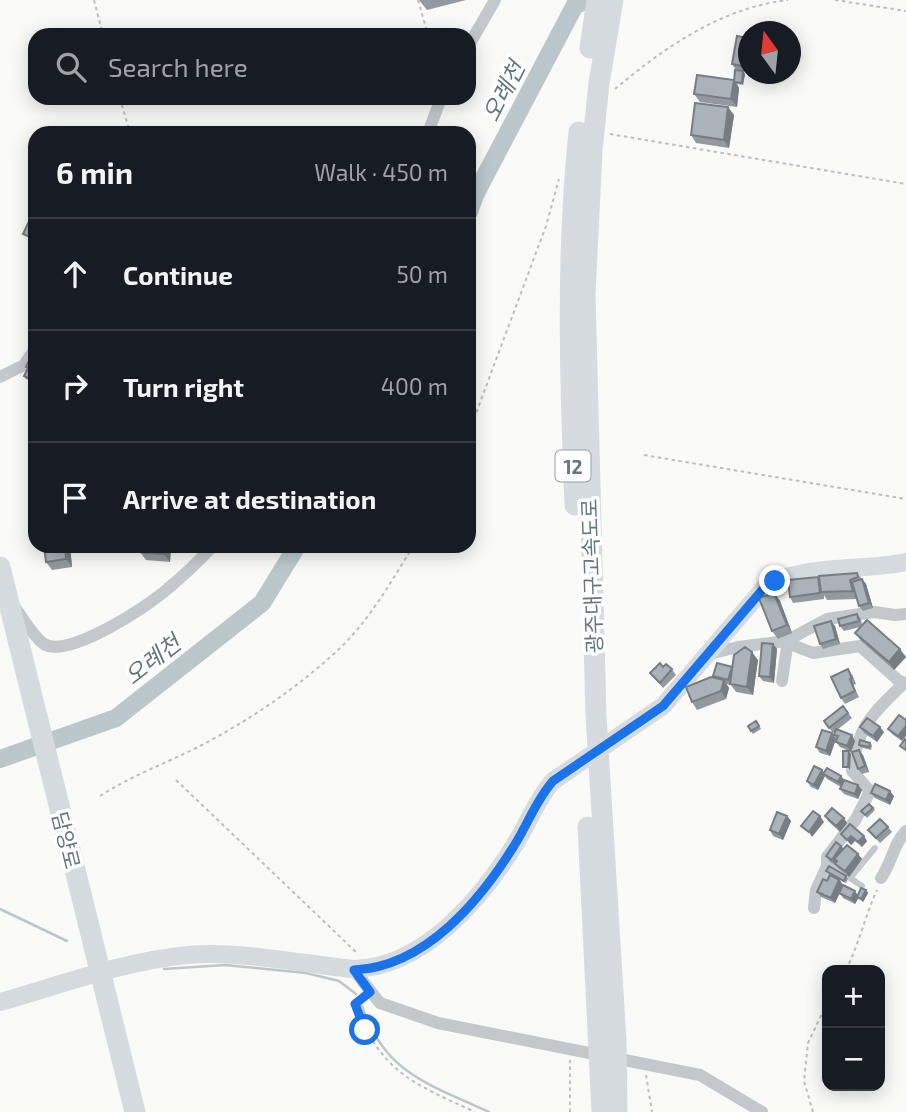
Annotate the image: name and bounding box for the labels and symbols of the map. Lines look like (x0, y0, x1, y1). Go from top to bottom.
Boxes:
north arrow (738, 21, 801, 84)
water label: 오례천 (476, 54, 531, 126)
road number: 12 (556, 450, 590, 481)
street label: 광주대구고속도로 (576, 498, 606, 654)
route end (759, 565, 790, 596)
water label: 오례천 (118, 627, 188, 690)
street label: 담양로 (48, 809, 86, 871)
route start (349, 1014, 380, 1045)

